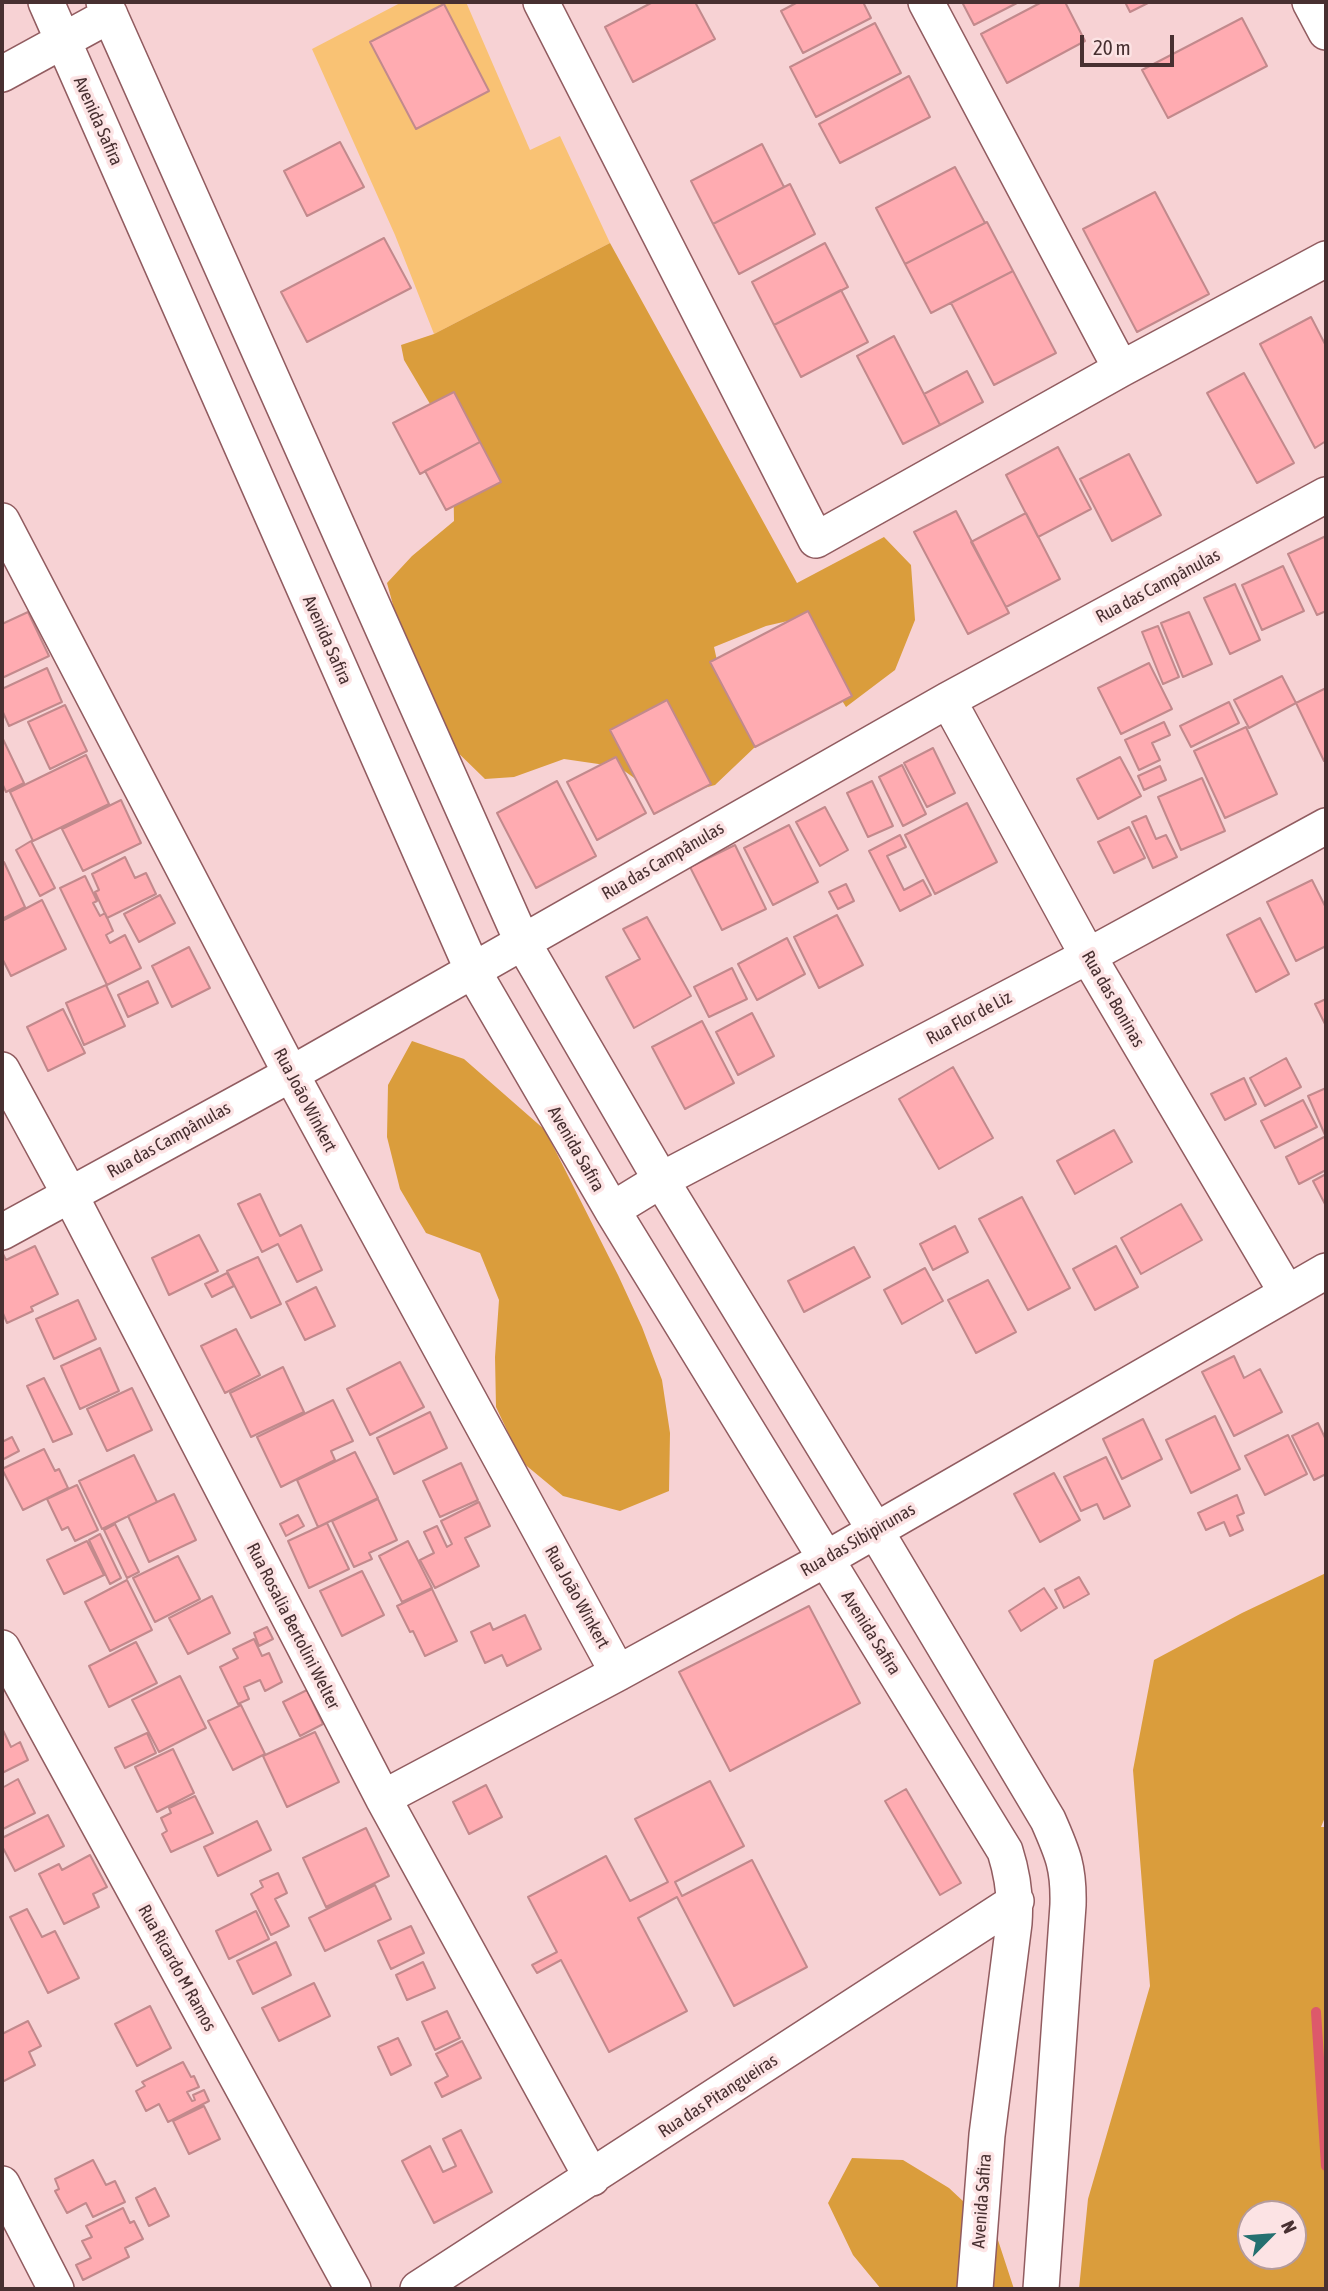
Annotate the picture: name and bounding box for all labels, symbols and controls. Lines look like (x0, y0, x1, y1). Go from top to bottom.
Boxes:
scale bar (1083, 21, 1178, 65)
text: 20 m (1093, 35, 1131, 59)
street label: Avenida Safira (69, 73, 127, 169)
street label: Rua das Campânulas (1092, 544, 1224, 628)
street label: Avenida Safira (298, 592, 356, 688)
street label: Rua das Campânulas (598, 817, 728, 905)
street label: Rua das Boninas (1077, 947, 1149, 1051)
street label: Rua Flor de Liz (923, 987, 1015, 1049)
street label: Rua João Winkert (269, 1045, 341, 1155)
street label: Rua das Campânulas (104, 1097, 234, 1183)
street label: Avenida Safira (543, 1103, 609, 1195)
street label: Rua das Sibipirunas (797, 1498, 919, 1582)
street label: Rua Rosalia Bertolini Welter (242, 1539, 344, 1713)
street label: Rua João Winkert (540, 1542, 614, 1652)
street label: Avenida Safira (837, 1587, 905, 1679)
street label: Rua Ricardo M Ramos (133, 1901, 221, 2035)
street label: Rua das Pitangueiras (654, 2049, 782, 2143)
street label: Avenida Safira (968, 2153, 996, 2249)
north arrow (1237, 2200, 1307, 2270)
text: N (1277, 2217, 1302, 2237)

